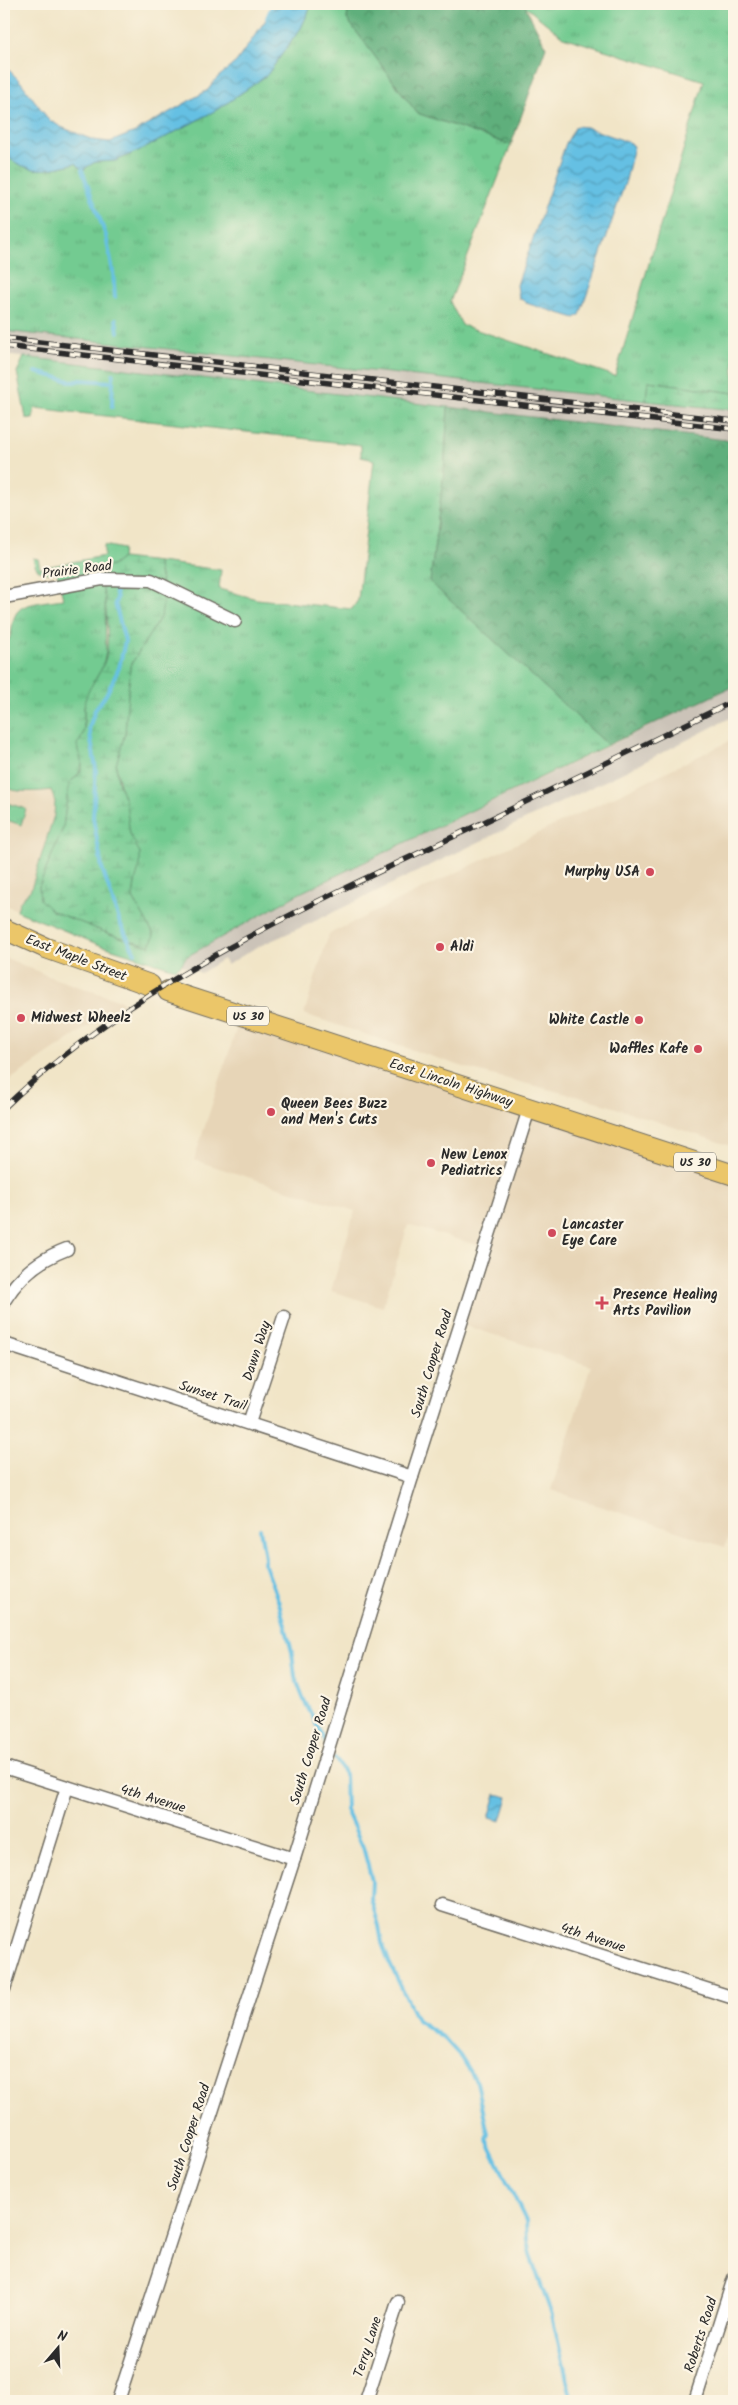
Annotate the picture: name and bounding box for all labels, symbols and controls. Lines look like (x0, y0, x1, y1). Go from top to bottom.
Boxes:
street label: Prairie Road (41, 555, 114, 585)
place label: Murphy USA (565, 861, 640, 883)
marker: Murphy USA (644, 866, 656, 878)
street label: East Maple Street (22, 929, 130, 988)
place label: Aldi (450, 936, 474, 958)
marker: Aldi (434, 941, 446, 953)
road number: US 30 (227, 1006, 269, 1026)
place label: Midwest Wheelz (31, 1007, 131, 1029)
place label: White Castle (549, 1009, 629, 1031)
marker: Midwest Wheelz (15, 1012, 27, 1024)
marker: White Castle (633, 1014, 645, 1026)
place label: Waffles Kafe (609, 1038, 688, 1060)
marker: Waffles Kafe (692, 1043, 704, 1055)
street label: East Lincoln Highway (386, 1053, 516, 1113)
place label: Queen Bees Buzz and Men's Cuts (281, 1093, 387, 1131)
marker: Queen Bees Buzz and Men's Cuts (265, 1106, 277, 1118)
place label: New Lenox Pediatrics (441, 1144, 508, 1182)
road number: US 30 (674, 1152, 716, 1172)
marker: New Lenox Pediatrics (425, 1157, 437, 1169)
place label: Lancaster Eye Care (562, 1214, 624, 1252)
marker: Lancaster Eye Care (546, 1227, 558, 1239)
place label: Presence Healing Arts Pavilion (613, 1284, 718, 1322)
marker: Presence Healing Arts Pavilion (595, 1296, 609, 1310)
street label: South Cooper Road (405, 1307, 459, 1421)
street label: Dawn Way (237, 1318, 277, 1384)
street label: Sunset Trail (176, 1375, 250, 1418)
street label: South Cooper Road (284, 1694, 338, 1808)
street label: 4th Avenue (118, 1779, 189, 1820)
street label: 4th Avenue (558, 1917, 629, 1959)
street label: South Cooper Road (161, 2080, 217, 2193)
street label: Roberts Road (679, 2294, 724, 2375)
street label: Terry Lane (348, 2313, 388, 2380)
north arrow (32, 2322, 82, 2372)
text: N (54, 2325, 70, 2349)

